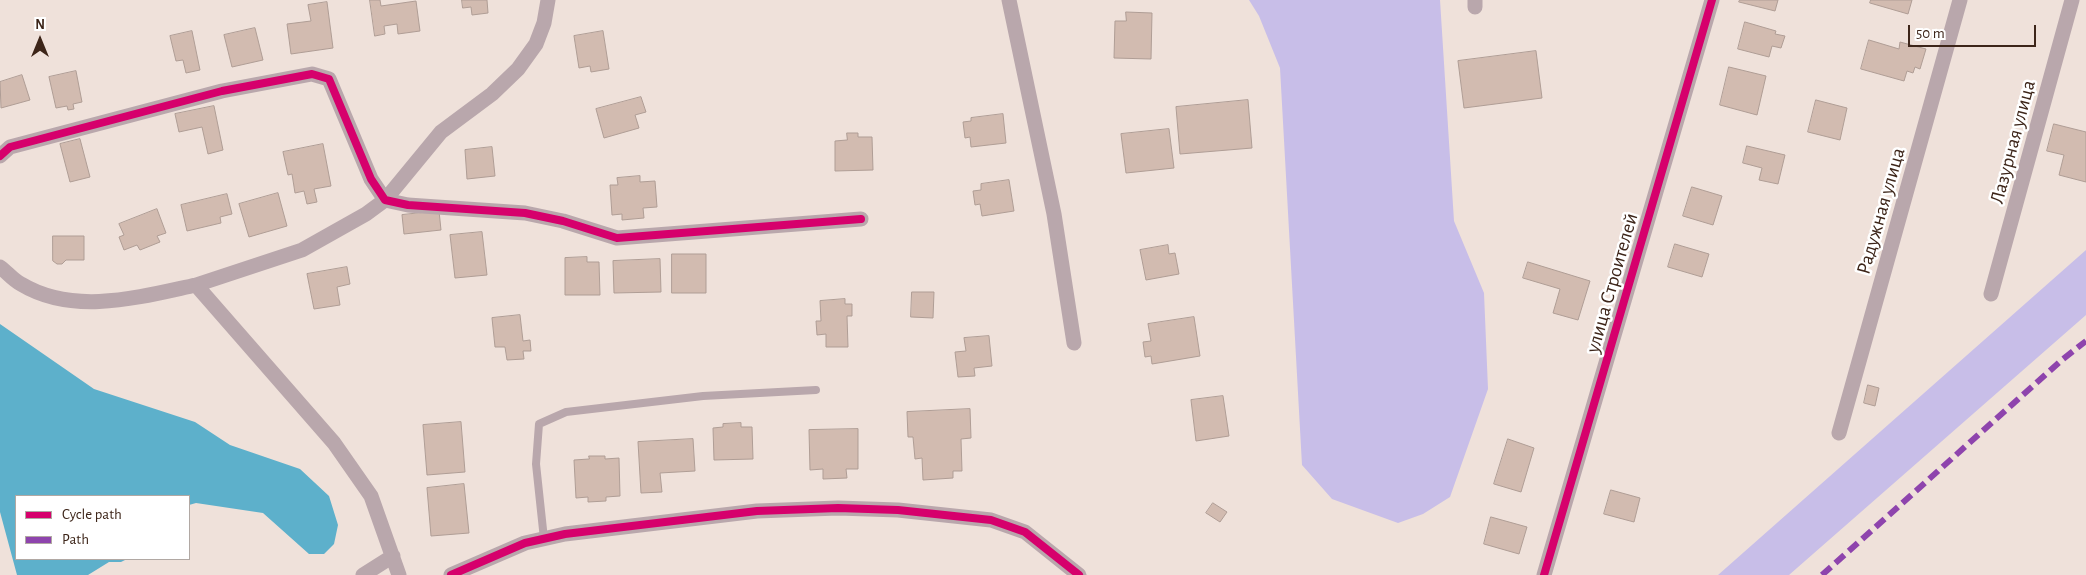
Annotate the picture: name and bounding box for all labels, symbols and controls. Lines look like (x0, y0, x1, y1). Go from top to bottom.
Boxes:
north arrow (15, 15, 65, 65)
scale bar (1911, 15, 2038, 47)
text: N (35, 18, 45, 32)
text: 50 m (1916, 26, 1945, 41)
street label: Лазурная улица (1985, 78, 2041, 206)
street label: Радужная улица (1851, 145, 1911, 277)
street label: улица Строителей (1581, 210, 1643, 356)
legend (15, 495, 190, 560)
text: Cycle path (62, 507, 122, 522)
text: Path (62, 532, 89, 547)

